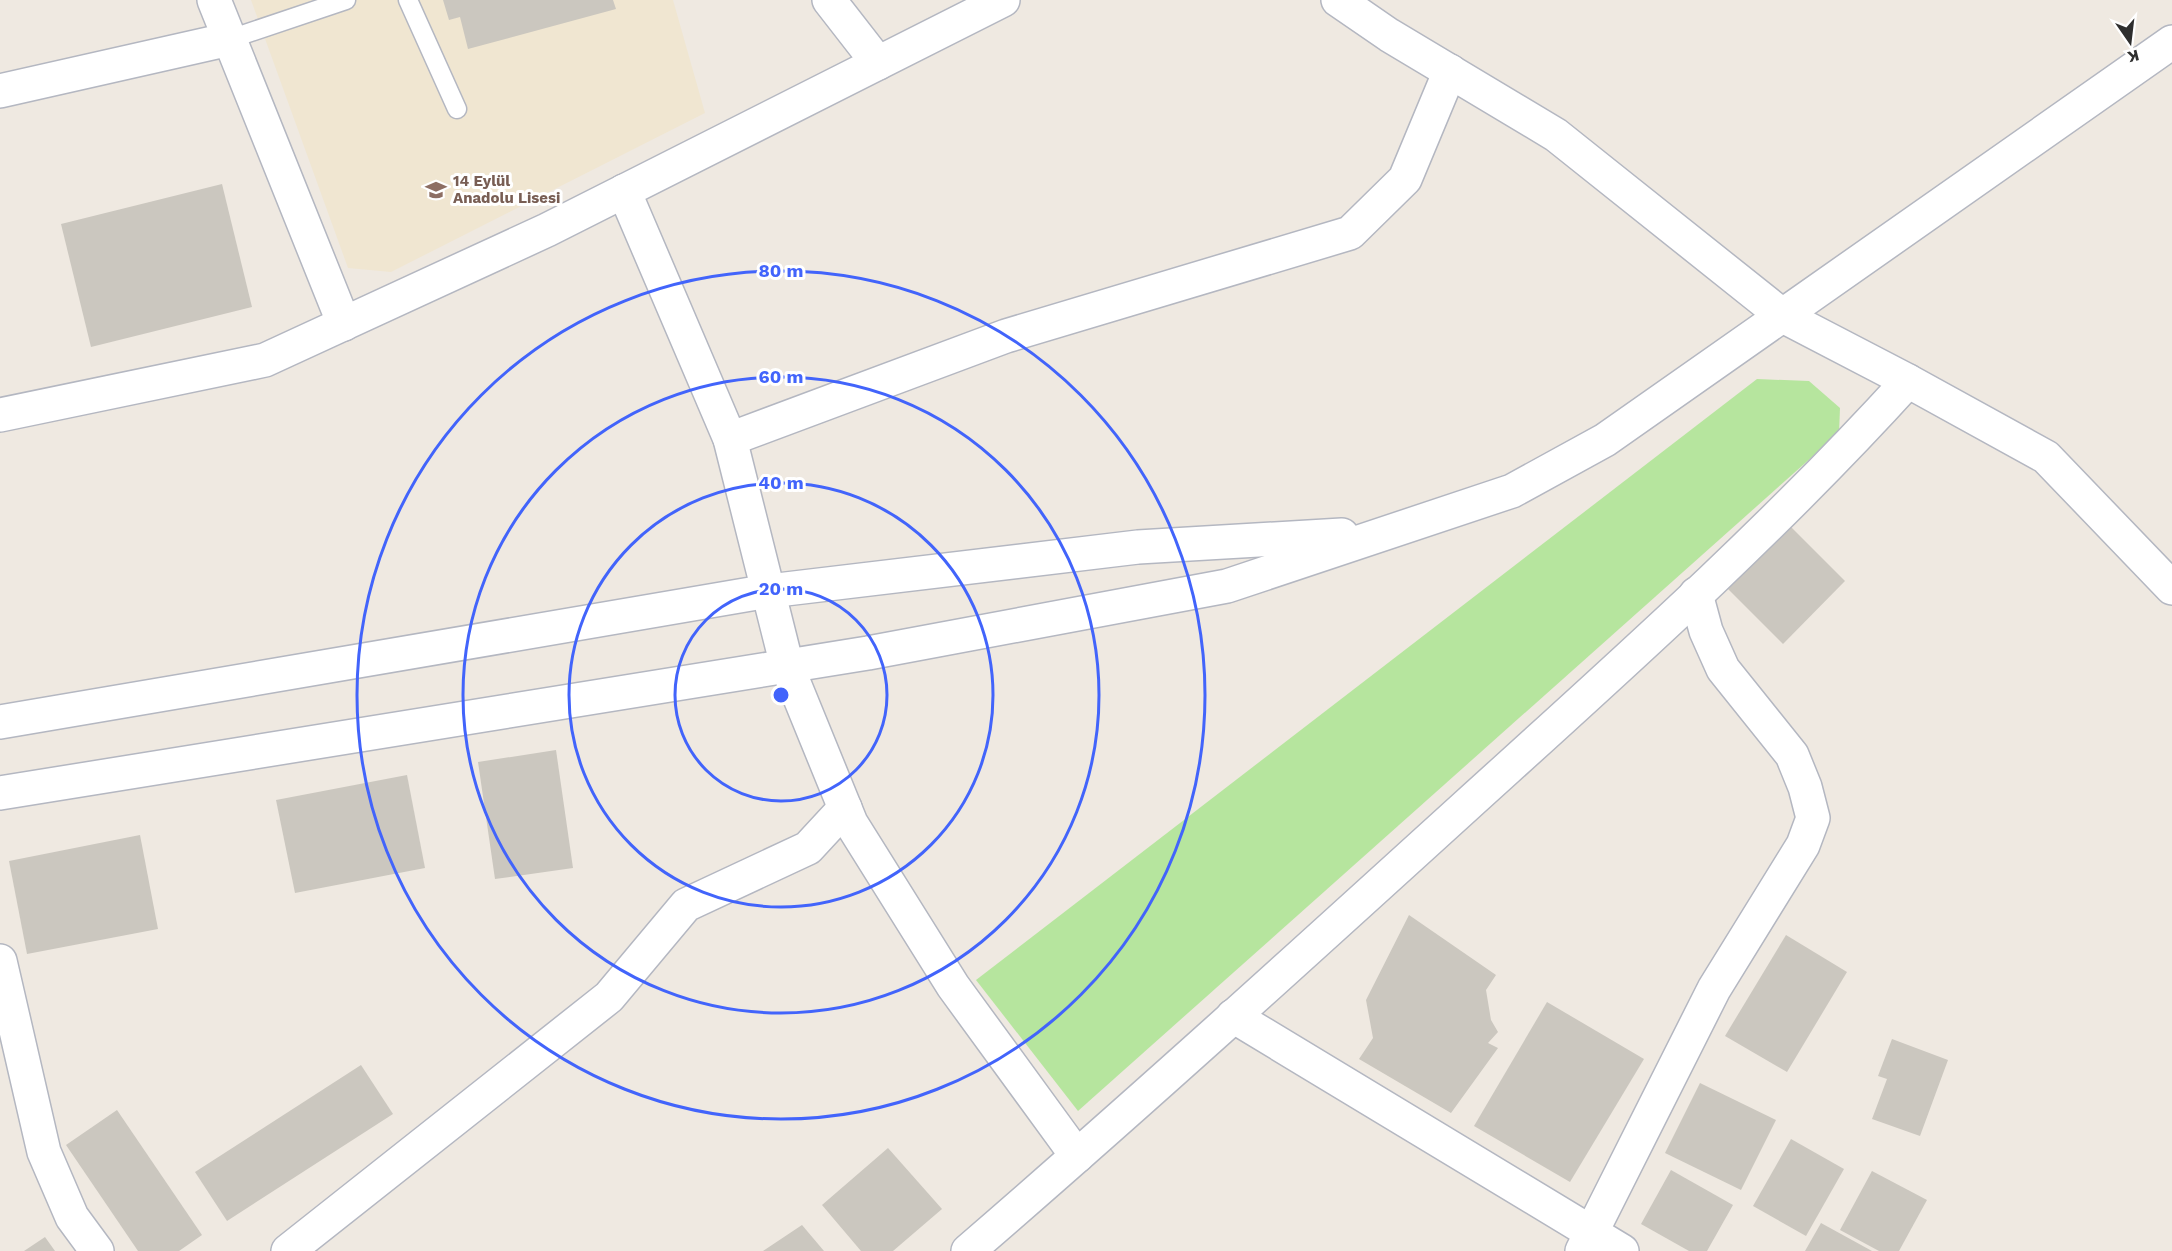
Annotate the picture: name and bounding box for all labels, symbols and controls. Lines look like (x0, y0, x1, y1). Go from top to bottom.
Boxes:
north arrow (2100, 12, 2160, 72)
text: K (2126, 46, 2141, 67)
place label: 14 Eylül Anadolu Lisesi (453, 172, 560, 207)
school or university icon: 14 Eylül Anadolu Lisesi (424, 178, 448, 202)
text: 80 m (759, 260, 803, 281)
text: 60 m (759, 366, 803, 387)
text: 40 m (758, 472, 804, 493)
text: 20 m (759, 578, 803, 599)
centre of rings (771, 685, 791, 705)

